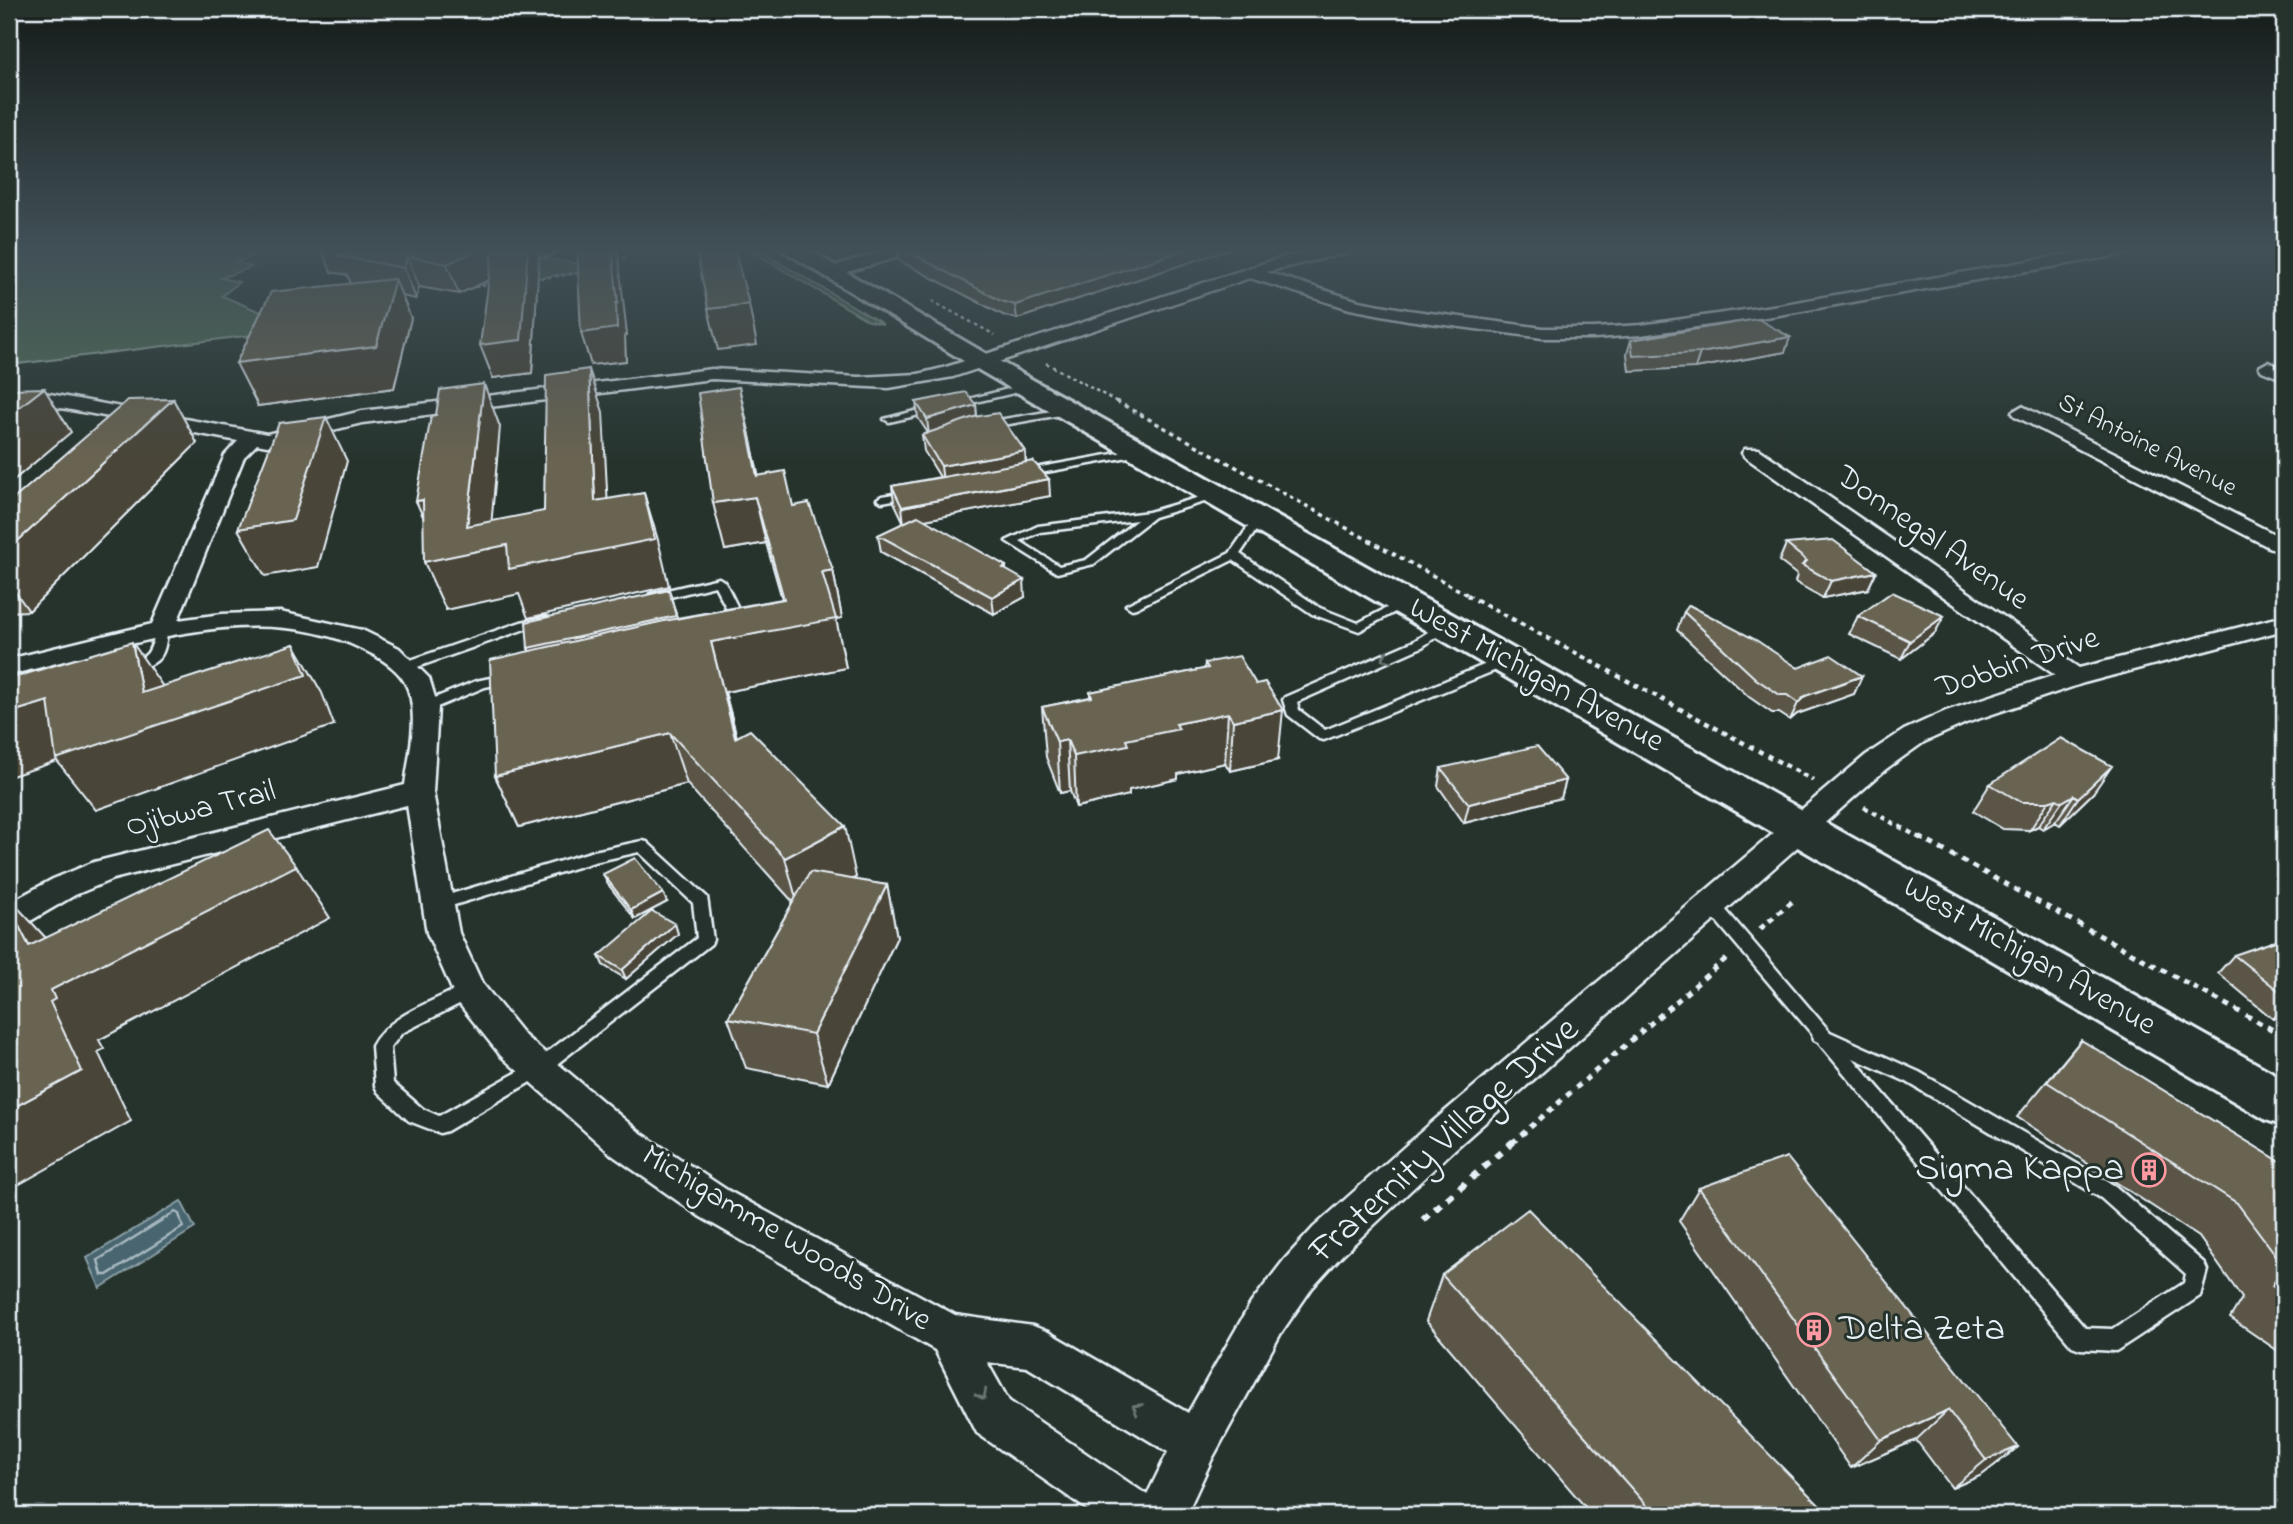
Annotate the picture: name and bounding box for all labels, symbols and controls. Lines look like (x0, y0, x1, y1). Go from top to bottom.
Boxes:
street label: St Antoine Avenue (2051, 384, 2243, 508)
street label: Donnegal Avenue (1825, 454, 2039, 624)
street label: West Michigan Avenue (1400, 586, 1673, 766)
street label: Dobbin Drive (1930, 615, 2106, 713)
one-way arrow (1381, 650, 1393, 664)
street label: Ojibwa Trail (121, 769, 281, 851)
street label: West Michigan Avenue (1894, 865, 2165, 1049)
street label: Fraternity Village Drive (1296, 1003, 1593, 1279)
street label: Michigamme Woods Drive (632, 1134, 941, 1345)
place label: Sigma Kappa (1915, 1142, 2124, 1198)
building icon: Sigma Kappa (2130, 1151, 2168, 1189)
place label: Delta Zeta (1838, 1302, 2005, 1358)
building icon: Delta Zeta (1795, 1311, 1833, 1349)
one-way arrow (974, 1388, 987, 1401)
one-way arrow (1132, 1403, 1145, 1416)

